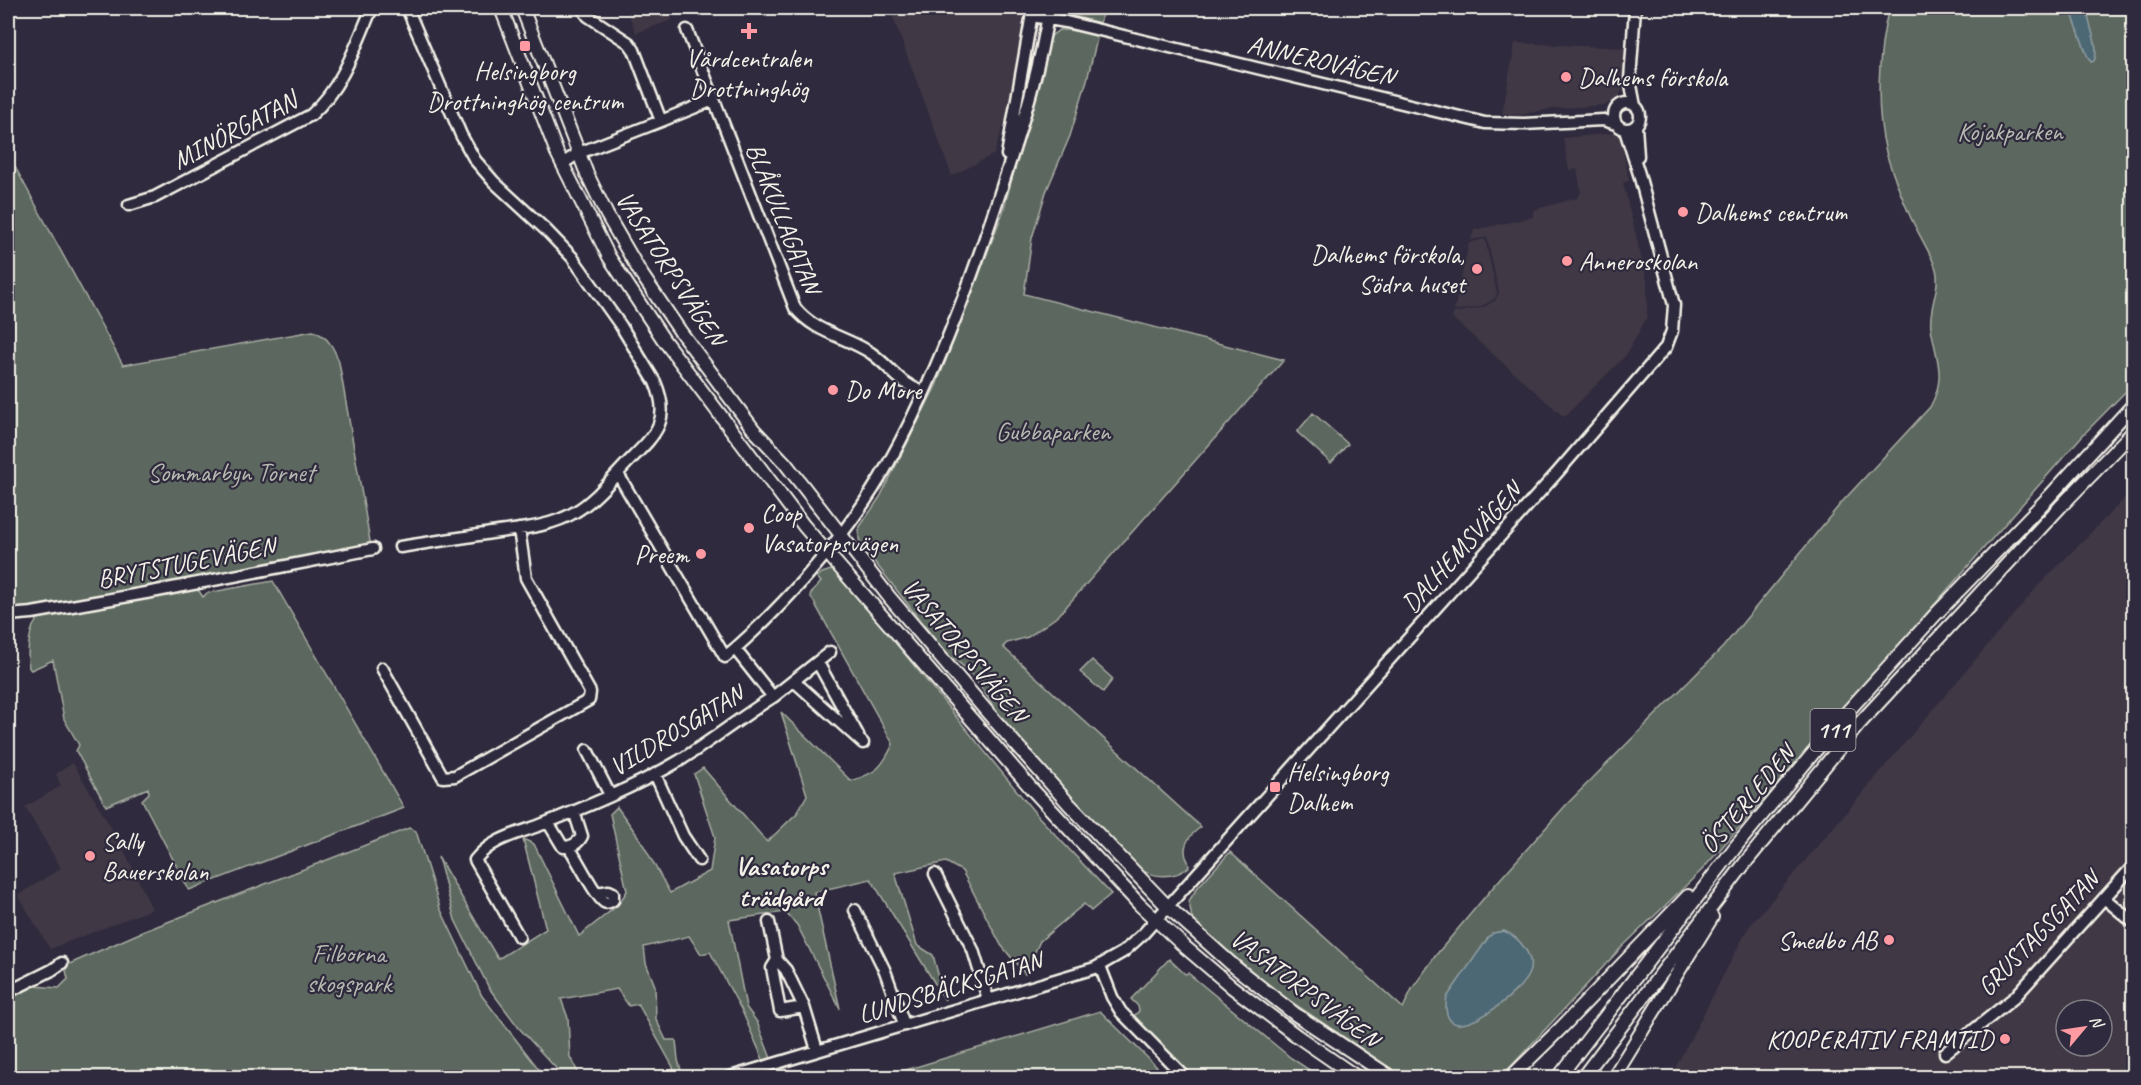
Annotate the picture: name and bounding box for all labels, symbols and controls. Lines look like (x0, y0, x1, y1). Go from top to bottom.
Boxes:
marker: Vårdcentralen Drottninghög (740, 22, 758, 40)
street label: ANNEROVÄGEN (1244, 28, 1402, 94)
marker: Helsingborg Drottninghög centrum (518, 39, 532, 53)
place label: Vårdcentralen Drottninghög (686, 42, 813, 105)
place label: Helsingborg Drottninghög centrum (427, 55, 625, 118)
place label: Dalhems förskola (1578, 61, 1729, 94)
marker: Dalhems förskola (1559, 70, 1573, 84)
street label: MINÖRGATAN (166, 82, 306, 177)
park label: Kojakparken (1957, 115, 2064, 148)
street label: BLÅKULLAGATAN (738, 138, 830, 302)
street label: VASATORPSVÄGEN (608, 185, 735, 356)
place label: Dalhems centrum (1695, 196, 1849, 229)
marker: Dalhems centrum (1676, 205, 1690, 219)
place label: Dalhems förskola, Södra huset (1311, 238, 1467, 301)
place label: Anneroskolan (1579, 245, 1698, 278)
marker: Anneroskolan (1560, 254, 1574, 268)
marker: Dalhems förskola, Södra huset (1470, 262, 1484, 276)
place label: Do More (845, 374, 923, 407)
marker: Do More (826, 383, 840, 397)
park label: Gubbaparken (996, 415, 1112, 448)
park label: Sommarbyn Tornet (148, 456, 318, 489)
street label: DALHEMSVÄGEN (1394, 472, 1531, 619)
place label: Coop Vasatorpsvägen (761, 497, 899, 560)
marker: Coop Vasatorpsvägen (742, 521, 756, 535)
street label: BRYTSTUGEVÄGEN (95, 528, 282, 596)
place label: Preem (635, 538, 691, 571)
marker: Preem (694, 547, 708, 561)
street label: VASATORPSVÄGEN (895, 571, 1037, 733)
street label: VILDROSGATAN (603, 675, 753, 783)
road number: 111 (1810, 709, 1856, 751)
street label: ÖSTERLEDEN (1692, 735, 1805, 860)
place label: Helsingborg Dalhem (1287, 756, 1390, 819)
marker: Helsingborg Dalhem (1268, 780, 1282, 794)
place label: Sally Bauerskolan (102, 825, 209, 888)
marker: Sally Bauerskolan (83, 849, 97, 863)
district label: Vasatorps trädgård (735, 849, 830, 914)
street label: GRUSTAGSGATAN (1970, 861, 2109, 1003)
street label: VASATORPSVÄGEN (1224, 922, 1389, 1058)
place label: Smedbo AB (1778, 924, 1878, 957)
marker: Smedbo AB (1882, 933, 1896, 947)
park label: Filborna skogspark (307, 937, 394, 1000)
street label: LUNDSBÄCKSGATAN (854, 943, 1050, 1031)
north arrow (2054, 998, 2114, 1058)
text: N (2085, 1012, 2109, 1033)
place label: KOOPERATIV FRAMTID (1767, 1023, 1995, 1056)
marker: KOOPERATIV FRAMTID (1998, 1032, 2012, 1046)

